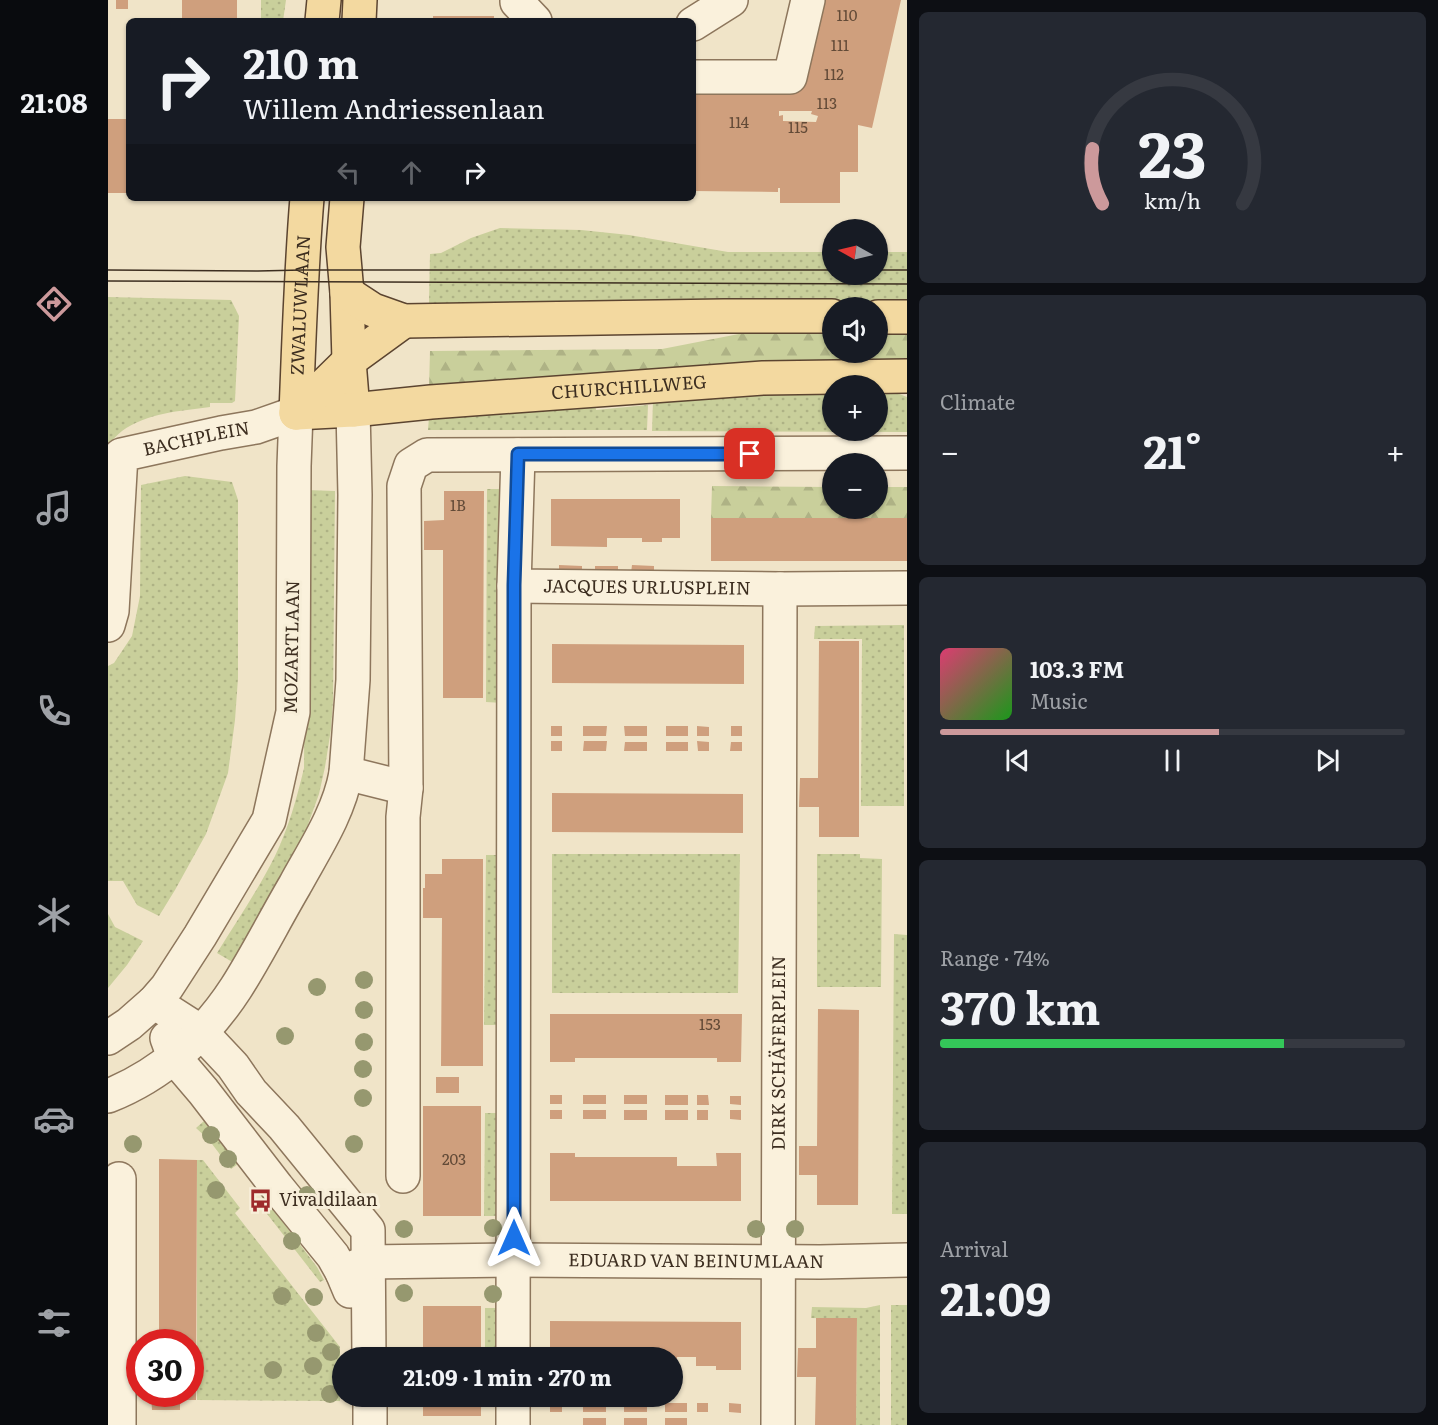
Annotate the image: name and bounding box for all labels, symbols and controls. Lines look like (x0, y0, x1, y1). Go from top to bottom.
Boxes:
house number: 110 (837, 3, 858, 26)
text: 210 m (243, 30, 359, 92)
house number: 111 (831, 33, 849, 56)
icon: right (144, 42, 222, 120)
house number: 112 (824, 62, 844, 85)
text: 21:08 (20, 81, 88, 121)
text: Willem Andriessenlaan (243, 87, 545, 127)
house number: 113 (817, 91, 837, 114)
text: 23 (1138, 105, 1207, 197)
house number: 114 (729, 110, 749, 133)
house number: 115 (788, 115, 808, 138)
icon: left (332, 156, 365, 189)
icon: ahead (395, 156, 428, 189)
icon: right (458, 156, 491, 189)
text: km/h (1144, 185, 1201, 217)
north arrow (822, 219, 888, 285)
map controls (822, 219, 888, 519)
street label: ZWALUWLAAN (283, 234, 316, 376)
icon: directions (33, 283, 75, 325)
button: sound (822, 297, 888, 363)
street label: CHURCHILLWEG (550, 367, 708, 405)
button: + (822, 375, 888, 441)
text: Climate (940, 386, 1015, 416)
street label: BACHPLEIN (140, 413, 252, 462)
text: 21° (1143, 416, 1202, 483)
text: − (940, 425, 959, 474)
text: + (1386, 425, 1405, 474)
pin (724, 428, 775, 479)
icon: arrive (733, 437, 766, 470)
button: − (822, 453, 888, 519)
icon: music (33, 487, 75, 529)
house number: 1B (450, 493, 466, 516)
street label: JACQUES URLUSPLEIN (543, 571, 751, 601)
street label: MOZARTLAAN (276, 580, 305, 714)
text: 103.3 FM (1030, 652, 1124, 685)
text: Music (1030, 685, 1087, 715)
icon: phone (33, 690, 75, 732)
icon: previous (1001, 744, 1034, 777)
icon: pause (1156, 744, 1189, 777)
icon: next (1311, 744, 1344, 777)
icon: climate (33, 894, 75, 936)
text: Range · 74% (940, 942, 1050, 972)
street label: DIRK SCHÄFERPLEIN (764, 956, 791, 1150)
text: 370 km (940, 972, 1100, 1039)
house number: 153 (699, 1012, 721, 1035)
icon: car (33, 1098, 75, 1140)
house number: 203 (442, 1147, 466, 1170)
place label: Vivaldilaan (279, 1185, 378, 1212)
bus stop icon: Vivaldilaan (248, 1187, 274, 1213)
position arrow (482, 1206, 546, 1270)
text: Arrival (940, 1233, 1008, 1263)
street label: EDUARD VAN BEINUMLAAN (568, 1245, 824, 1274)
text: 21:09 (940, 1263, 1051, 1330)
icon: filters (33, 1302, 75, 1344)
speed limit sign: 30 (126, 1329, 204, 1407)
text: 21:09 · 1 min · 270 m (403, 1360, 612, 1393)

